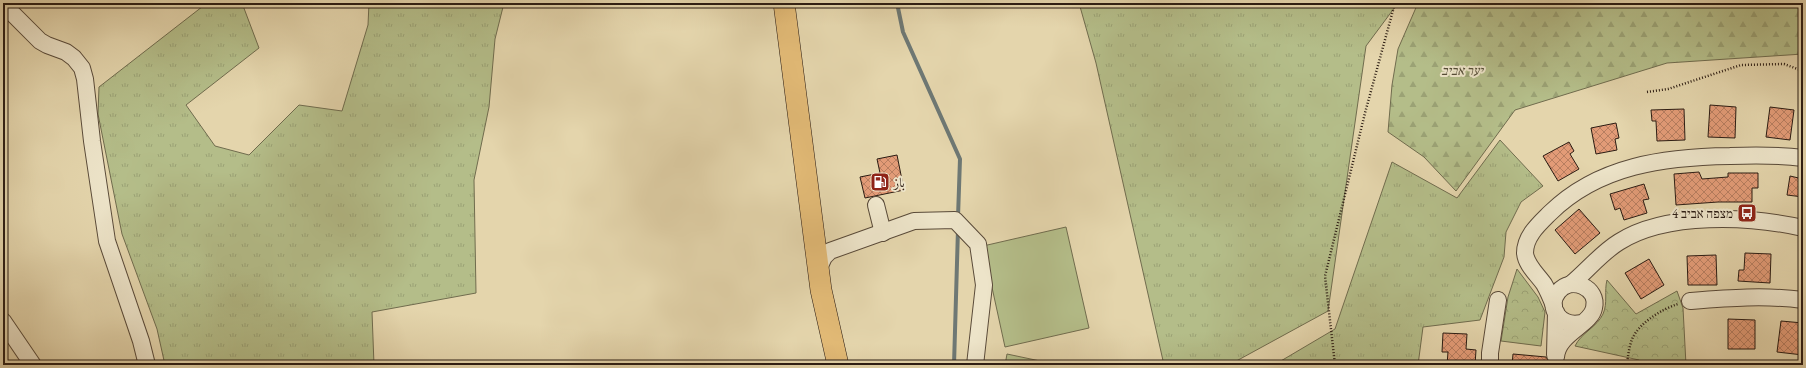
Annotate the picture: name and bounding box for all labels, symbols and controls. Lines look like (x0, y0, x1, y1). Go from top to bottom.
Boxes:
park label: יער אביב (1441, 62, 1484, 79)
fuel station icon: باز (869, 171, 891, 193)
place label: باز (892, 174, 905, 191)
bus stop icon: מצפה אביב 4 (1736, 202, 1758, 224)
place label: מצפה אביב 4 (1672, 205, 1733, 222)

